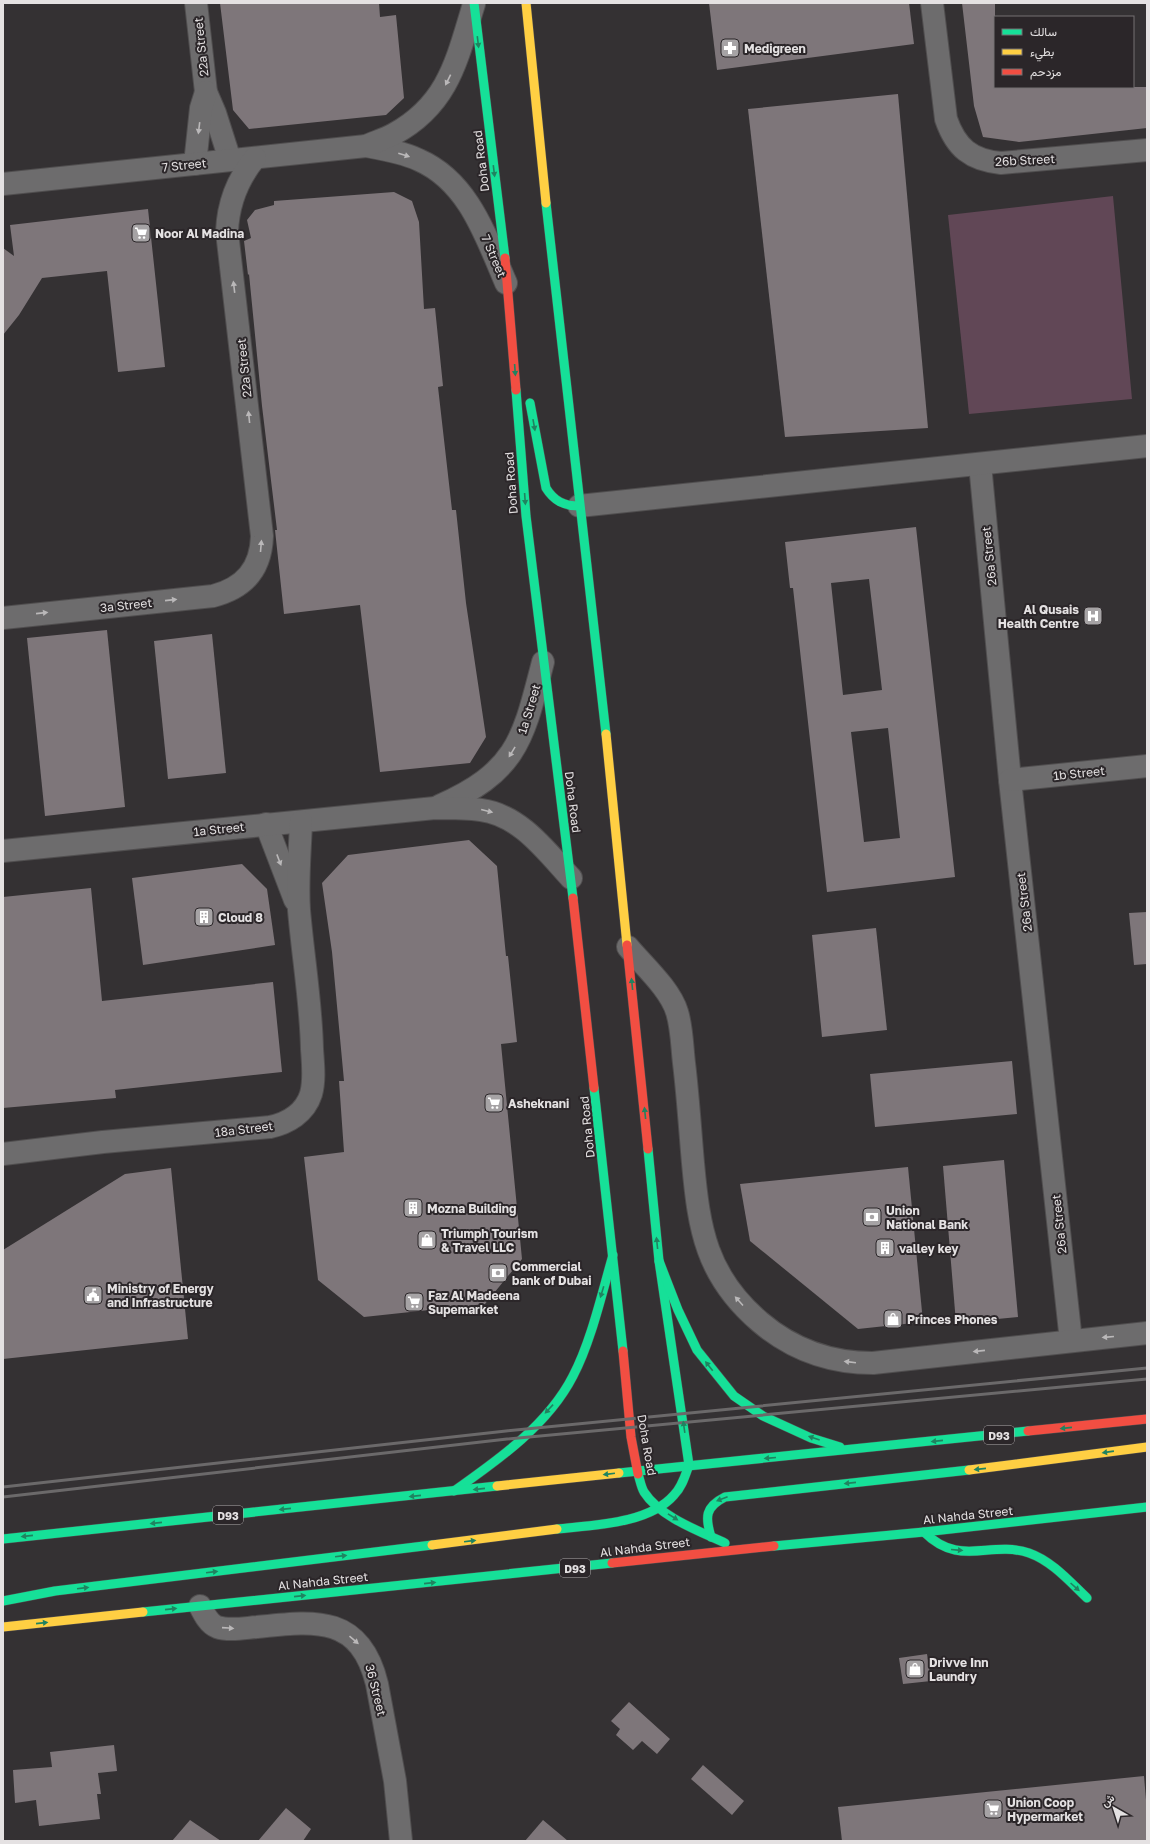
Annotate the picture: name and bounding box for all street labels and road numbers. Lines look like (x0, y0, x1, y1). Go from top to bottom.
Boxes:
street label: 22a Street (190, 17, 212, 77)
street label: Doha Road (470, 129, 492, 193)
street label: 26b Street (995, 151, 1056, 169)
street label: 7 Street (161, 155, 207, 175)
street label: 7 Street (478, 232, 510, 280)
street label: 22a Street (233, 338, 255, 398)
street label: Doha Road (501, 451, 521, 515)
street label: 26a Street (978, 525, 1000, 586)
street label: 3a Street (99, 595, 153, 615)
street label: 1a Street (514, 682, 544, 736)
street label: 1b Street (1052, 763, 1106, 783)
street label: Doha Road (562, 770, 584, 834)
street label: 1a Street (193, 819, 245, 839)
street label: 26a Street (1013, 871, 1035, 932)
street label: Doha Road (576, 1095, 598, 1159)
street label: 18a Street (214, 1118, 274, 1140)
street label: 26a Street (1048, 1193, 1070, 1254)
street label: Doha Road (634, 1413, 660, 1477)
road number: D93 (984, 1426, 1014, 1444)
street label: Al Nahda Street (922, 1503, 1014, 1527)
road number: D93 (213, 1506, 243, 1524)
street label: Al Nahda Street (599, 1534, 691, 1560)
road number: D93 (560, 1559, 590, 1577)
street label: Al Nahda Street (277, 1569, 369, 1593)
street label: 36 Street (362, 1663, 390, 1718)

